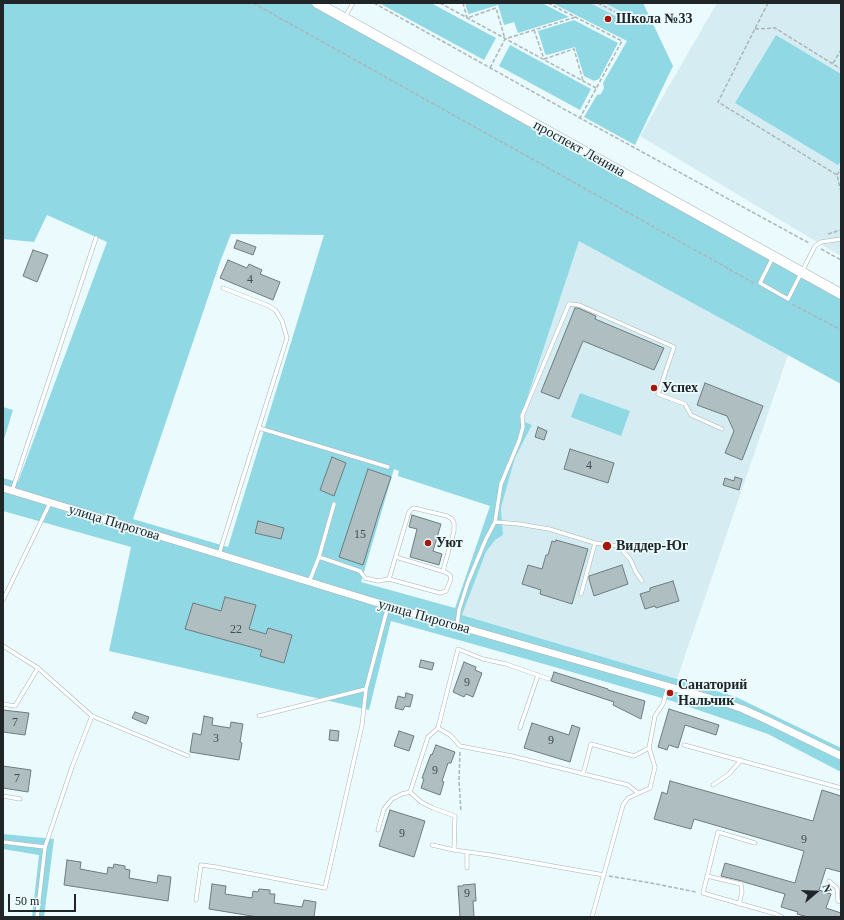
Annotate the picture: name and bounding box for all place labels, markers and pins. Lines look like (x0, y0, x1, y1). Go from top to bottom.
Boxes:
place label: Школа №33 (616, 11, 692, 27)
marker: Школа №33 (603, 14, 613, 24)
place label: Успех (662, 380, 698, 396)
marker: Успех (649, 383, 659, 393)
place label: Уют (436, 535, 463, 551)
marker: Уют (423, 538, 433, 548)
place label: Виддер-Юг (616, 538, 688, 554)
marker: Виддер-Юг (601, 540, 613, 552)
place label: Санаторий Нальчик (678, 677, 747, 710)
marker: Санаторий Нальчик (665, 688, 675, 698)

